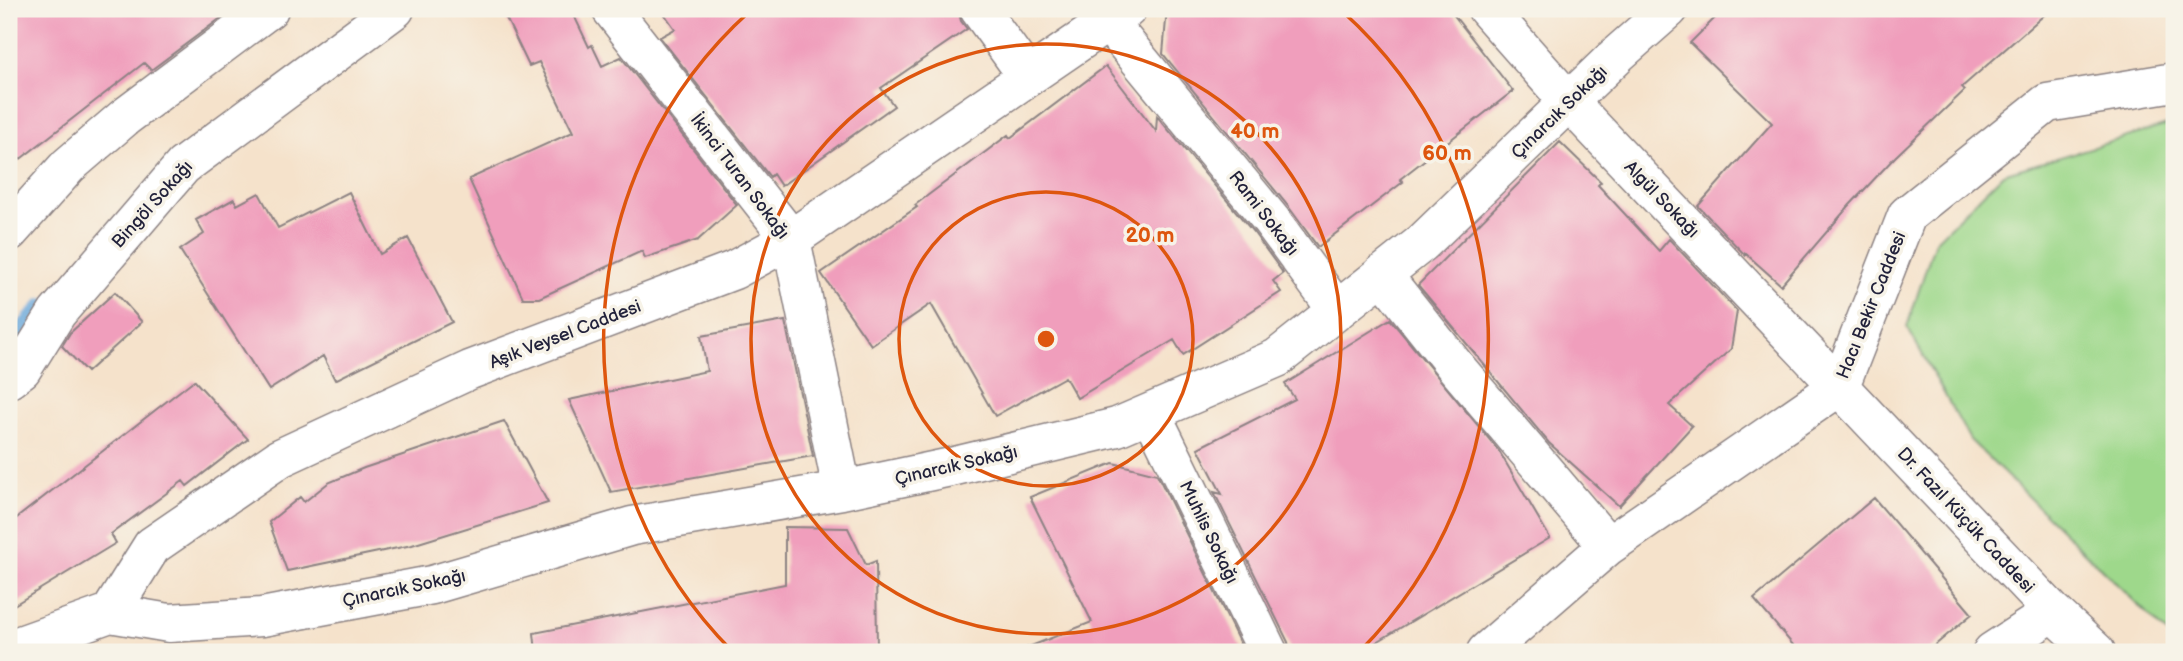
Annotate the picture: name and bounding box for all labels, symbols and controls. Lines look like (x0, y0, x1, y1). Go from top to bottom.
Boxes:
street label: Çınarcık Sokağı (1507, 61, 1612, 163)
street label: İkinci Turan Sokağı (686, 109, 794, 243)
text: 40 m (1230, 119, 1280, 144)
text: 60 m (1422, 141, 1472, 166)
street label: Bingöl Sokağı (108, 156, 197, 252)
street label: Algül Sokağı (1620, 157, 1703, 242)
street label: Rami Sokağı (1224, 167, 1303, 260)
text: 20 m (1126, 223, 1174, 248)
street label: Hacı Bekir Caddesi (1832, 229, 1911, 382)
street label: Aşık Veysel Caddesi (486, 296, 644, 373)
centre of rings (1034, 327, 1058, 351)
street label: Çınarcık Sokağı (893, 441, 1019, 490)
street label: Dr. Fazıl Küçük Caddesi (1893, 443, 2039, 597)
street label: Muhlis Sokağı (1175, 477, 1242, 587)
street label: Çınarcık Sokağı (341, 565, 468, 612)

